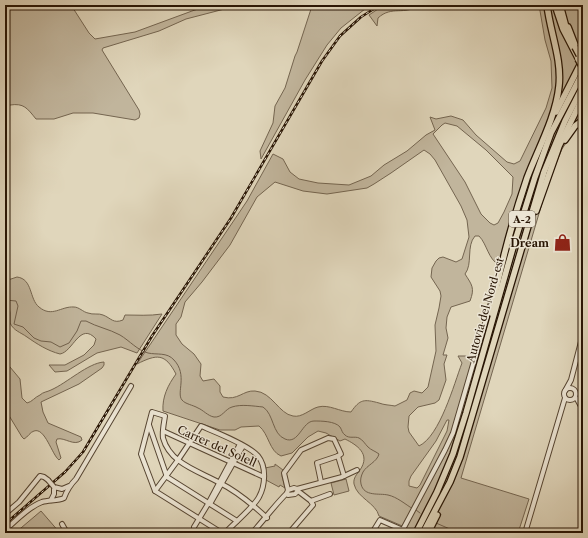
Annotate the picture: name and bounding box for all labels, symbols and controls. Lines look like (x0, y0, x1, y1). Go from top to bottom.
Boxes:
road number: A-2 (509, 211, 535, 227)
shop icon: Dream (552, 233, 572, 253)
place label: Dream (510, 236, 549, 250)
street label: Autovia del Nord-est (463, 256, 507, 365)
street label: Carrer del Solell (175, 422, 259, 470)

